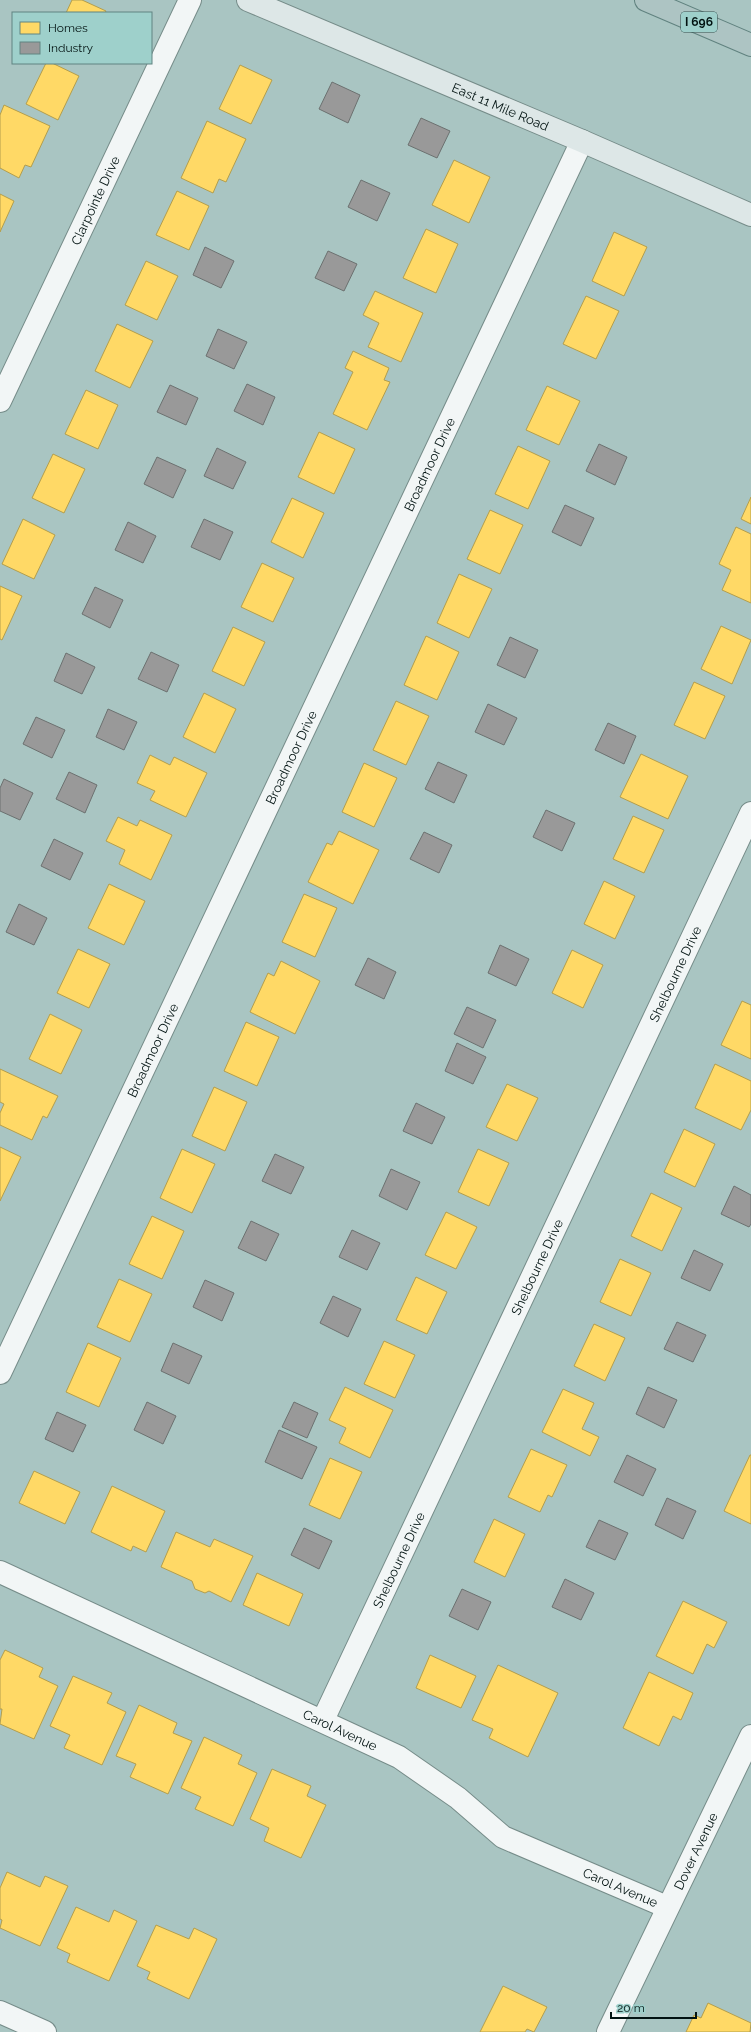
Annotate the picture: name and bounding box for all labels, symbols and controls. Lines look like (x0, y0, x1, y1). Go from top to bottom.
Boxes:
legend (12, 12, 152, 64)
road number: I 696 (681, 12, 717, 32)
text: Homes (48, 21, 88, 35)
text: Industry (48, 41, 94, 55)
street label: East 11 Mile Road (450, 80, 551, 134)
street label: Clarpointe Drive (68, 153, 123, 247)
street label: Broadmoor Drive (401, 415, 458, 514)
street label: Broadmoor Drive (263, 708, 320, 807)
street label: Shelbourne Drive (646, 923, 705, 1025)
street label: Broadmoor Drive (124, 1001, 182, 1100)
street label: Shelbourne Drive (508, 1216, 566, 1318)
street label: Shelbourne Drive (370, 1509, 428, 1611)
street label: Carol Avenue (301, 1707, 380, 1754)
street label: Dover Avenue (671, 1810, 721, 1892)
street label: Carol Avenue (581, 1865, 660, 1910)
scale bar (611, 1994, 696, 2020)
text: 20 m (617, 2001, 645, 2015)

